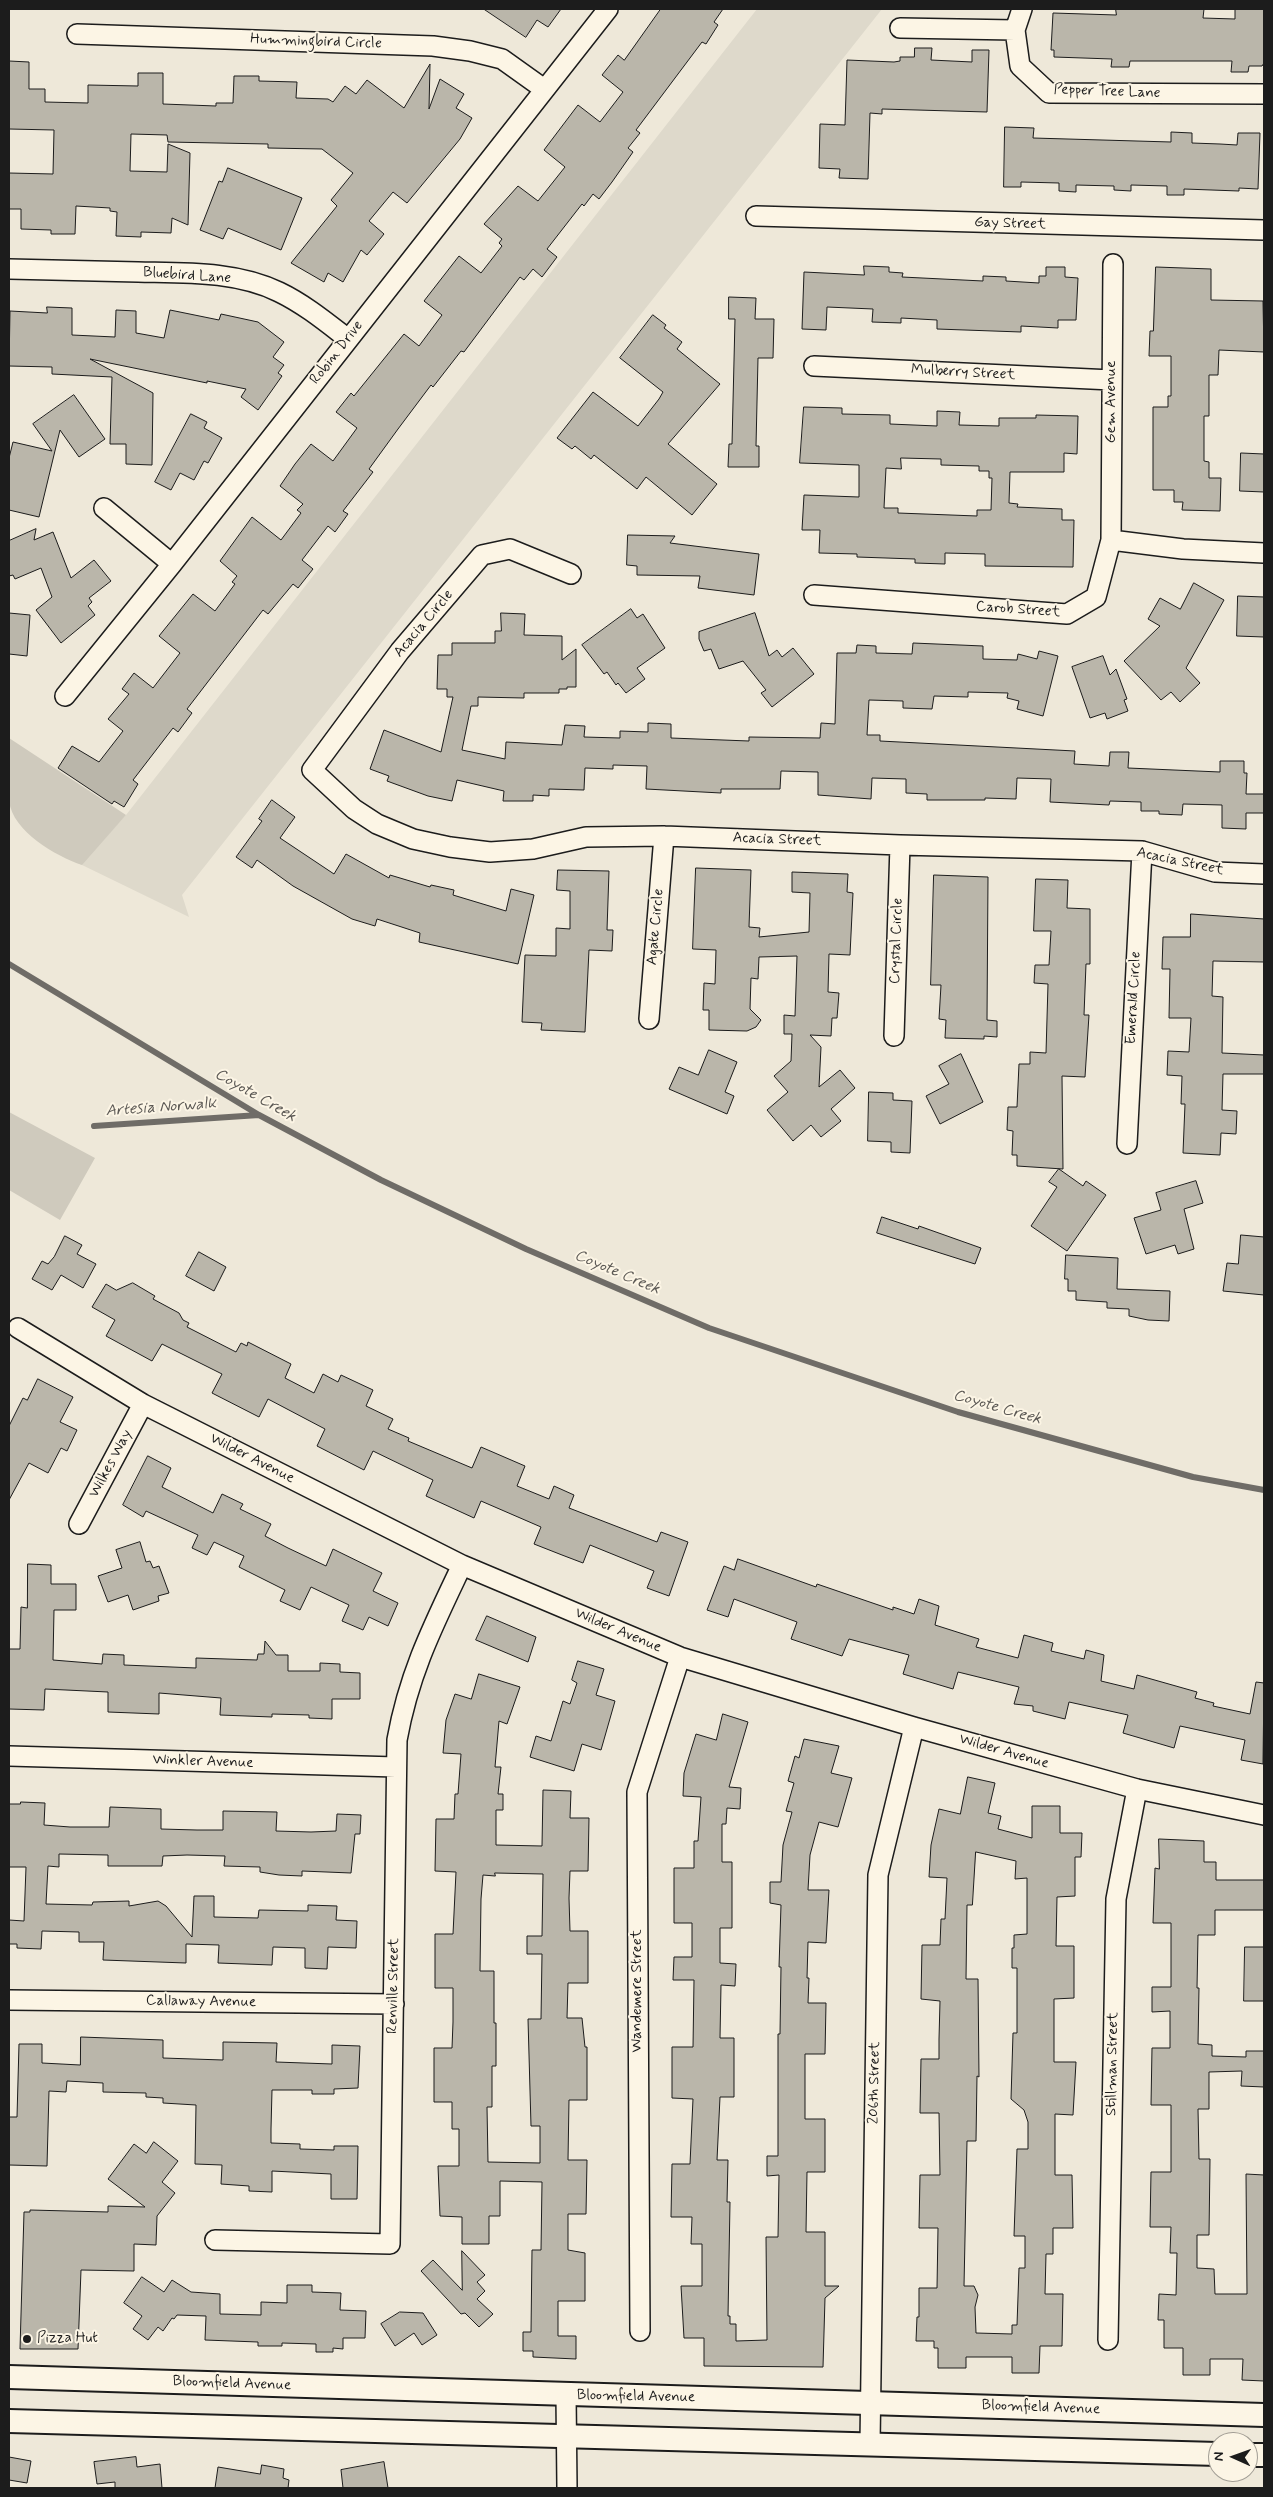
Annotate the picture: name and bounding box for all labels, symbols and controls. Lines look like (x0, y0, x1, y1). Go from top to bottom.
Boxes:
street label: Hummingbird Circle (250, 31, 382, 53)
street label: Pepper Tree Lane (1053, 81, 1161, 103)
street label: Gay Street (974, 214, 1046, 234)
street label: Bluebird Lane (142, 264, 232, 288)
street label: Robin Drive (307, 318, 367, 388)
street label: Mulberry Street (910, 361, 1016, 385)
street label: Gem Avenue (1103, 361, 1121, 443)
street label: Acacia Circle (390, 586, 458, 662)
street label: Carob Street (975, 598, 1061, 622)
street label: Acacia Street (732, 829, 822, 851)
street label: Acacia Street (1135, 844, 1225, 880)
street label: Agate Circle (644, 888, 668, 966)
street label: Crystal Circle (886, 897, 908, 985)
street label: Emerald Circle (1123, 951, 1145, 1045)
water label: Coyote Creek (211, 1065, 299, 1127)
water label: Artesia Norwalk (105, 1095, 217, 1121)
water label: Coyote Creek (571, 1246, 663, 1300)
water label: Coyote Creek (951, 1386, 1043, 1430)
street label: Wilkes Way (86, 1427, 136, 1501)
street label: Wilder Avenue (207, 1430, 297, 1488)
street label: Wilder Avenue (572, 1605, 664, 1657)
street label: Wilder Avenue (957, 1731, 1051, 1773)
street label: Winkler Avenue (152, 1751, 254, 1773)
street label: Wandemere Street (629, 1930, 647, 2052)
street label: Renville Street (384, 1938, 404, 2034)
street label: Callaway Avenue (146, 1992, 256, 2012)
street label: Stillman Street (1103, 2012, 1123, 2116)
street label: 206th Street (865, 2042, 885, 2124)
place label: Pizza Hut (37, 2330, 98, 2348)
marker: Pizza Hut (21, 2333, 33, 2345)
street label: Bloomfield Avenue (172, 2373, 292, 2395)
street label: Bloomfield Avenue (577, 2387, 695, 2407)
street label: Bloomfield Avenue (981, 2397, 1101, 2419)
north arrow (1208, 2432, 1258, 2482)
text: N (1210, 2452, 1228, 2461)

